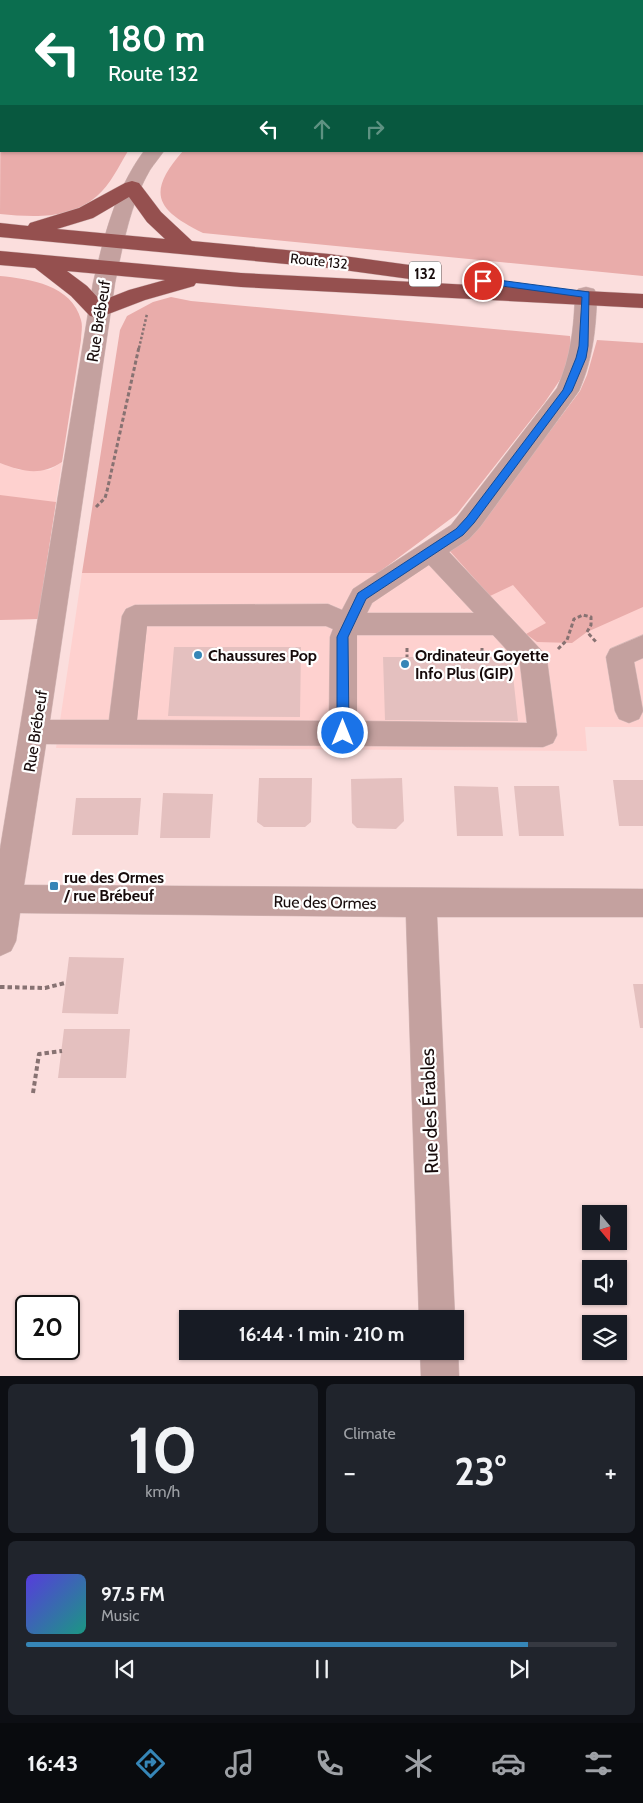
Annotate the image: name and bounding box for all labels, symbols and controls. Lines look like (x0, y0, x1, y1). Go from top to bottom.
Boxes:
text: 180 m (108, 17, 205, 60)
icon: left (25, 20, 90, 85)
text: Route 132 (108, 60, 199, 87)
icon: left (255, 115, 283, 143)
icon: ahead (308, 115, 336, 143)
icon: right (361, 115, 389, 143)
street label: Route 132 (289, 249, 349, 273)
pin (462, 260, 504, 302)
road number: 132 (409, 262, 441, 286)
icon: arrive (469, 267, 497, 295)
street label: Rue Brébeuf (83, 278, 114, 363)
place label: Chaussures Pop (208, 646, 317, 665)
place label: Ordinateur Goyette Info Plus (GIP) (415, 646, 549, 683)
marker: Chaussures Pop (192, 649, 204, 661)
marker: Ordinateur Goyette Info Plus (GIP) (399, 658, 411, 670)
street label: Rue Brébeuf (20, 688, 51, 773)
position arrow (316, 706, 368, 758)
place label: rue des Ormes / rue Brébeuf (63, 868, 164, 905)
marker: rue des Ormes / rue Brébeuf (48, 880, 60, 892)
street label: Rue des Ormes (273, 892, 377, 913)
street label: Rue des Érables (415, 1048, 443, 1174)
north arrow (582, 1205, 628, 1250)
map controls (582, 1205, 627, 1360)
button: sound (582, 1260, 627, 1305)
speed limit sign: 20 (15, 1295, 80, 1360)
button: layers (582, 1315, 627, 1360)
text: 16:44 · 1 min · 210 m (239, 1323, 404, 1346)
text: 10 (128, 1410, 198, 1489)
text: Climate (344, 1424, 396, 1443)
text: 23° (454, 1448, 506, 1495)
text: − (344, 1455, 356, 1489)
text: + (605, 1455, 617, 1489)
text: km/h (145, 1482, 180, 1501)
text: 97.5 FM (101, 1583, 165, 1606)
text: Music (101, 1606, 139, 1625)
icon: previous (111, 1655, 139, 1683)
icon: pause (308, 1655, 336, 1683)
icon: next (505, 1655, 533, 1683)
icon: directions (133, 1746, 168, 1781)
icon: music (222, 1746, 257, 1781)
icon: phone (312, 1746, 347, 1781)
icon: climate (401, 1746, 436, 1781)
icon: car (491, 1746, 526, 1781)
icon: filters (581, 1746, 616, 1781)
text: 16:43 (27, 1750, 78, 1777)

